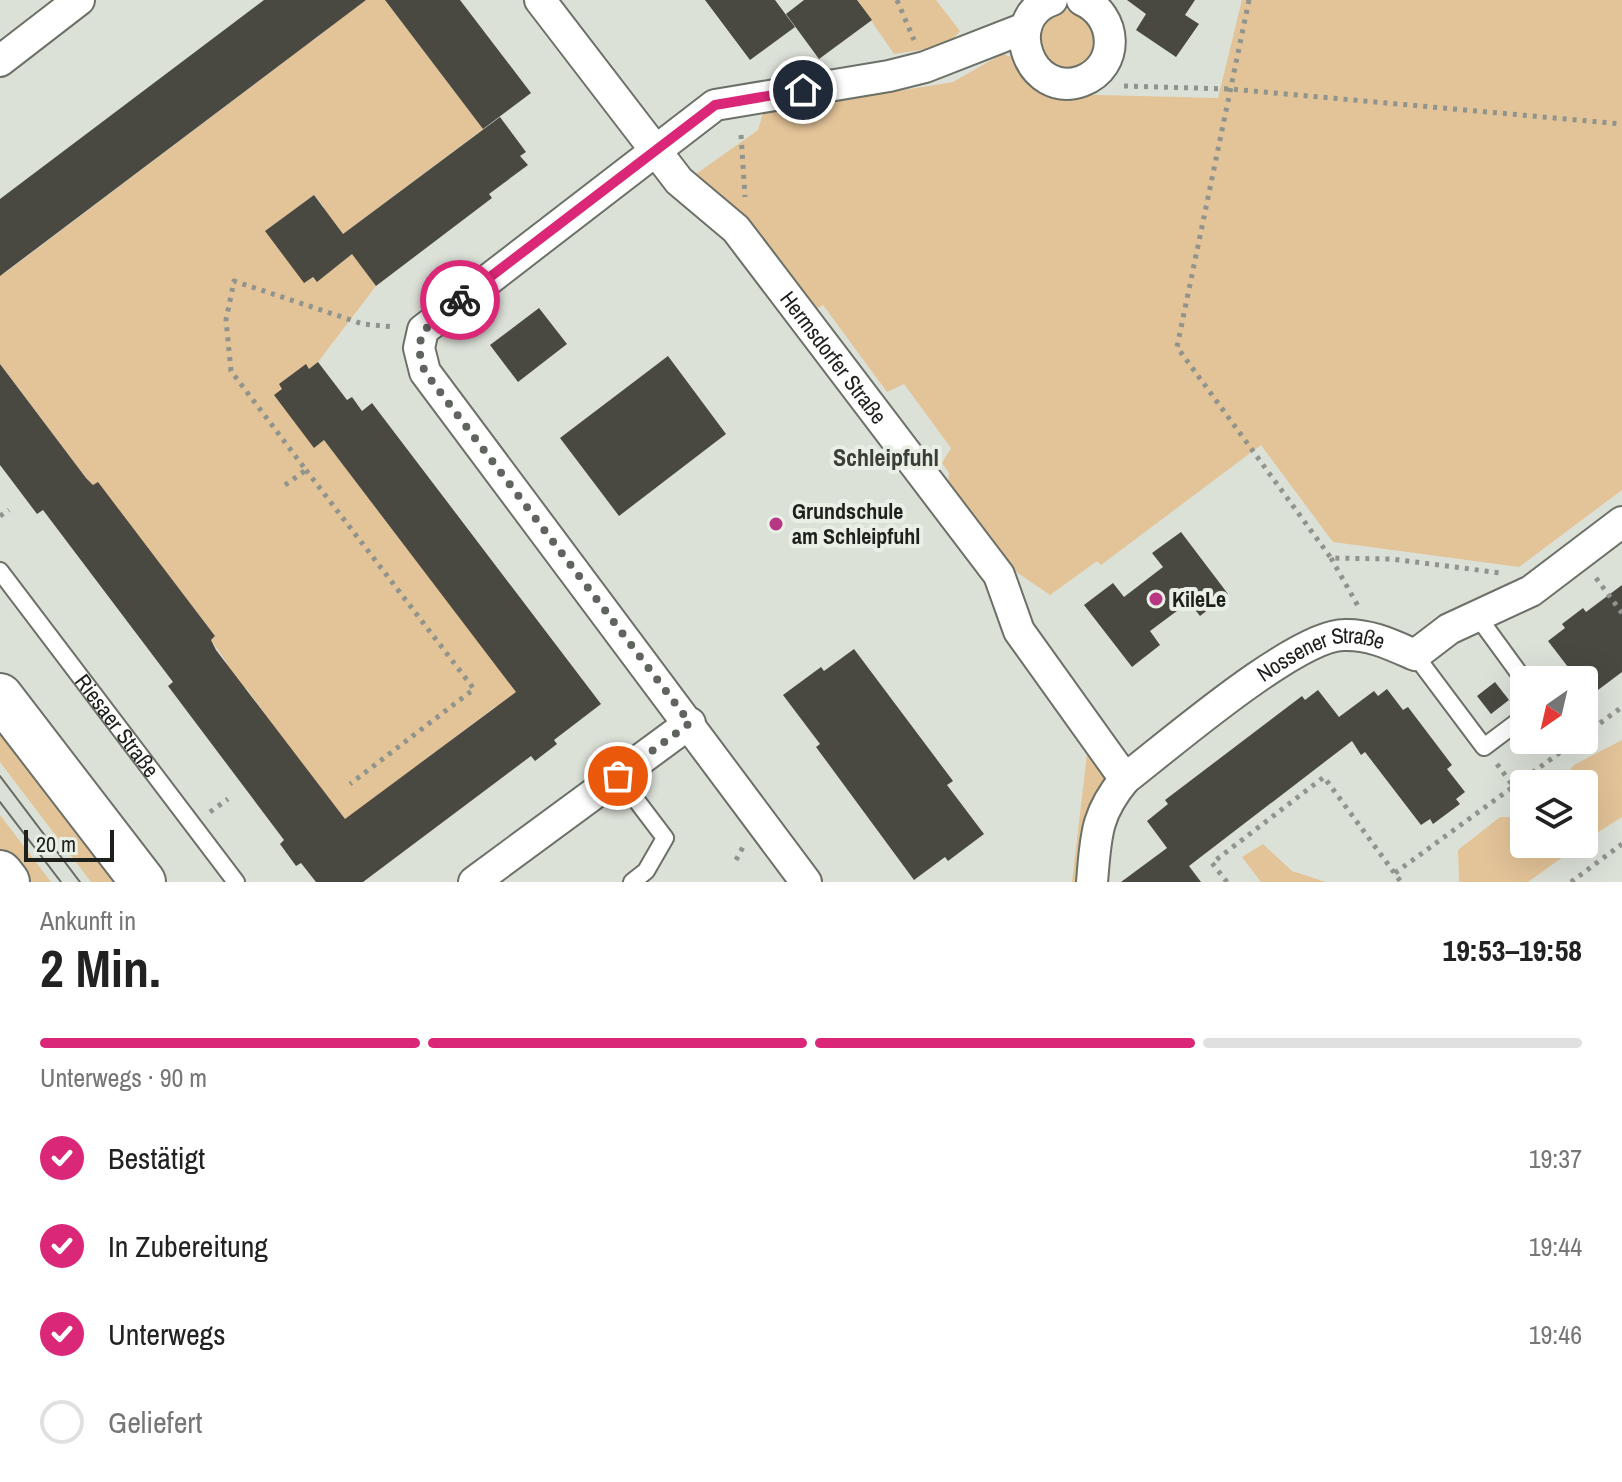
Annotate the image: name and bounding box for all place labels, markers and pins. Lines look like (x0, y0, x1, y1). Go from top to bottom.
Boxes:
pin (769, 56, 837, 124)
place label: Grundschule am Schleipfuhl (792, 496, 920, 551)
marker: Grundschule am Schleipfuhl (767, 515, 785, 533)
place label: KileLe (1172, 584, 1226, 614)
marker: KileLe (1147, 590, 1165, 608)
pin (584, 742, 652, 810)

